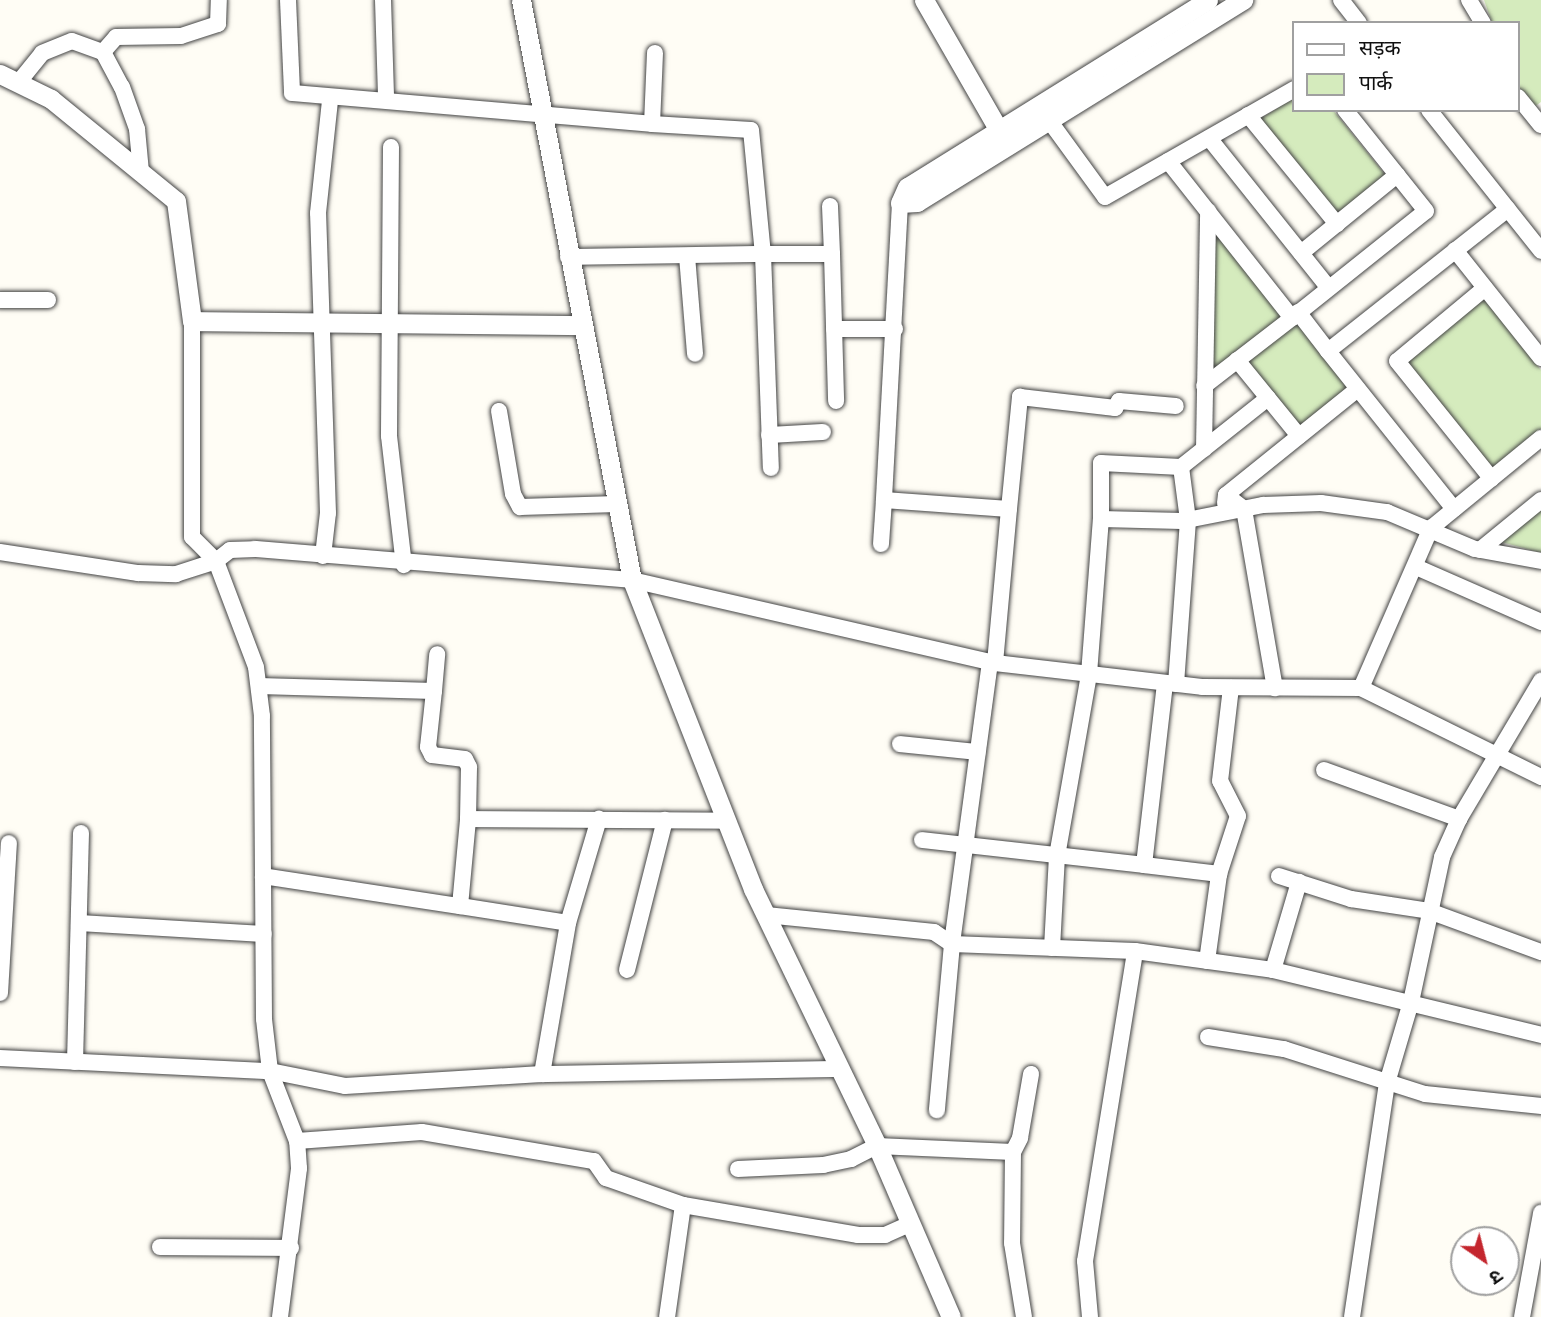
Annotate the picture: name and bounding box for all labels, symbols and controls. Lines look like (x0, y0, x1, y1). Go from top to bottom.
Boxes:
legend (1292, 21, 1520, 112)
text: सड़क (1359, 36, 1401, 60)
text: पार्क (1359, 71, 1393, 95)
north arrow (1450, 1226, 1520, 1296)
text: उ (1486, 1265, 1507, 1289)

